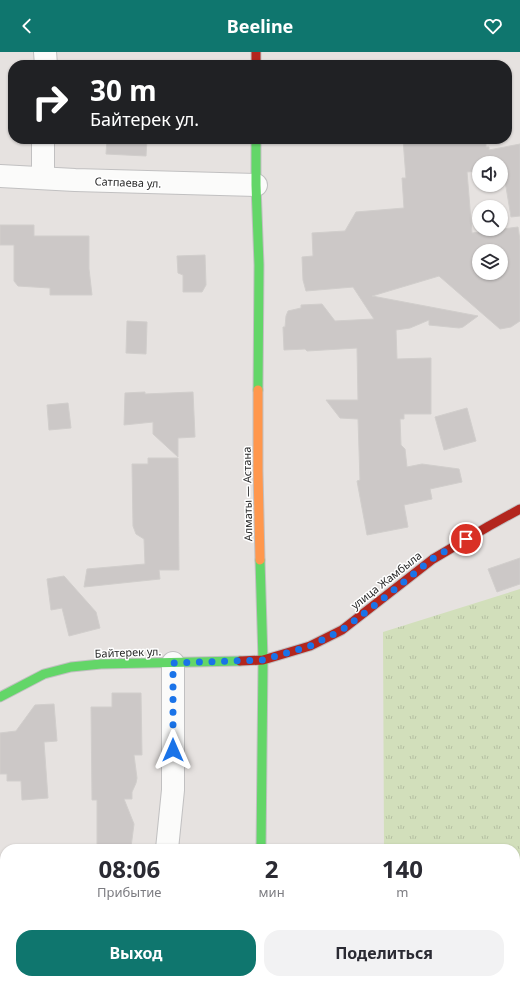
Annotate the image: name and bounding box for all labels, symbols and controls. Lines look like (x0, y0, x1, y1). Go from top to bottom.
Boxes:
text: Beeline (227, 14, 293, 38)
icon: back (16, 15, 38, 37)
icon: heart (482, 15, 504, 37)
text: 30 m (90, 71, 157, 109)
icon: right (24, 76, 76, 128)
text: Байтерек ул. (90, 107, 199, 131)
map controls (472, 156, 508, 280)
button: sound (472, 156, 508, 192)
street label: Сатпаева ул. (94, 173, 162, 191)
button: search (472, 200, 508, 236)
button: layers (472, 244, 508, 280)
street label: Алматы — Астана (239, 447, 255, 541)
pin (449, 522, 483, 556)
icon: arrive (455, 528, 477, 550)
street label: улица Жамбыла (348, 548, 424, 612)
street label: Байтерек ул. (94, 643, 162, 661)
position arrow (152, 729, 194, 771)
text: 08:06 (98, 852, 160, 885)
text: 2 (265, 852, 278, 885)
text: 140 (382, 852, 423, 885)
text: Прибытие (97, 883, 162, 901)
text: мин (259, 883, 285, 901)
text: m (396, 883, 408, 901)
button: Выход (16, 930, 256, 976)
button: Поделиться (264, 930, 504, 976)

